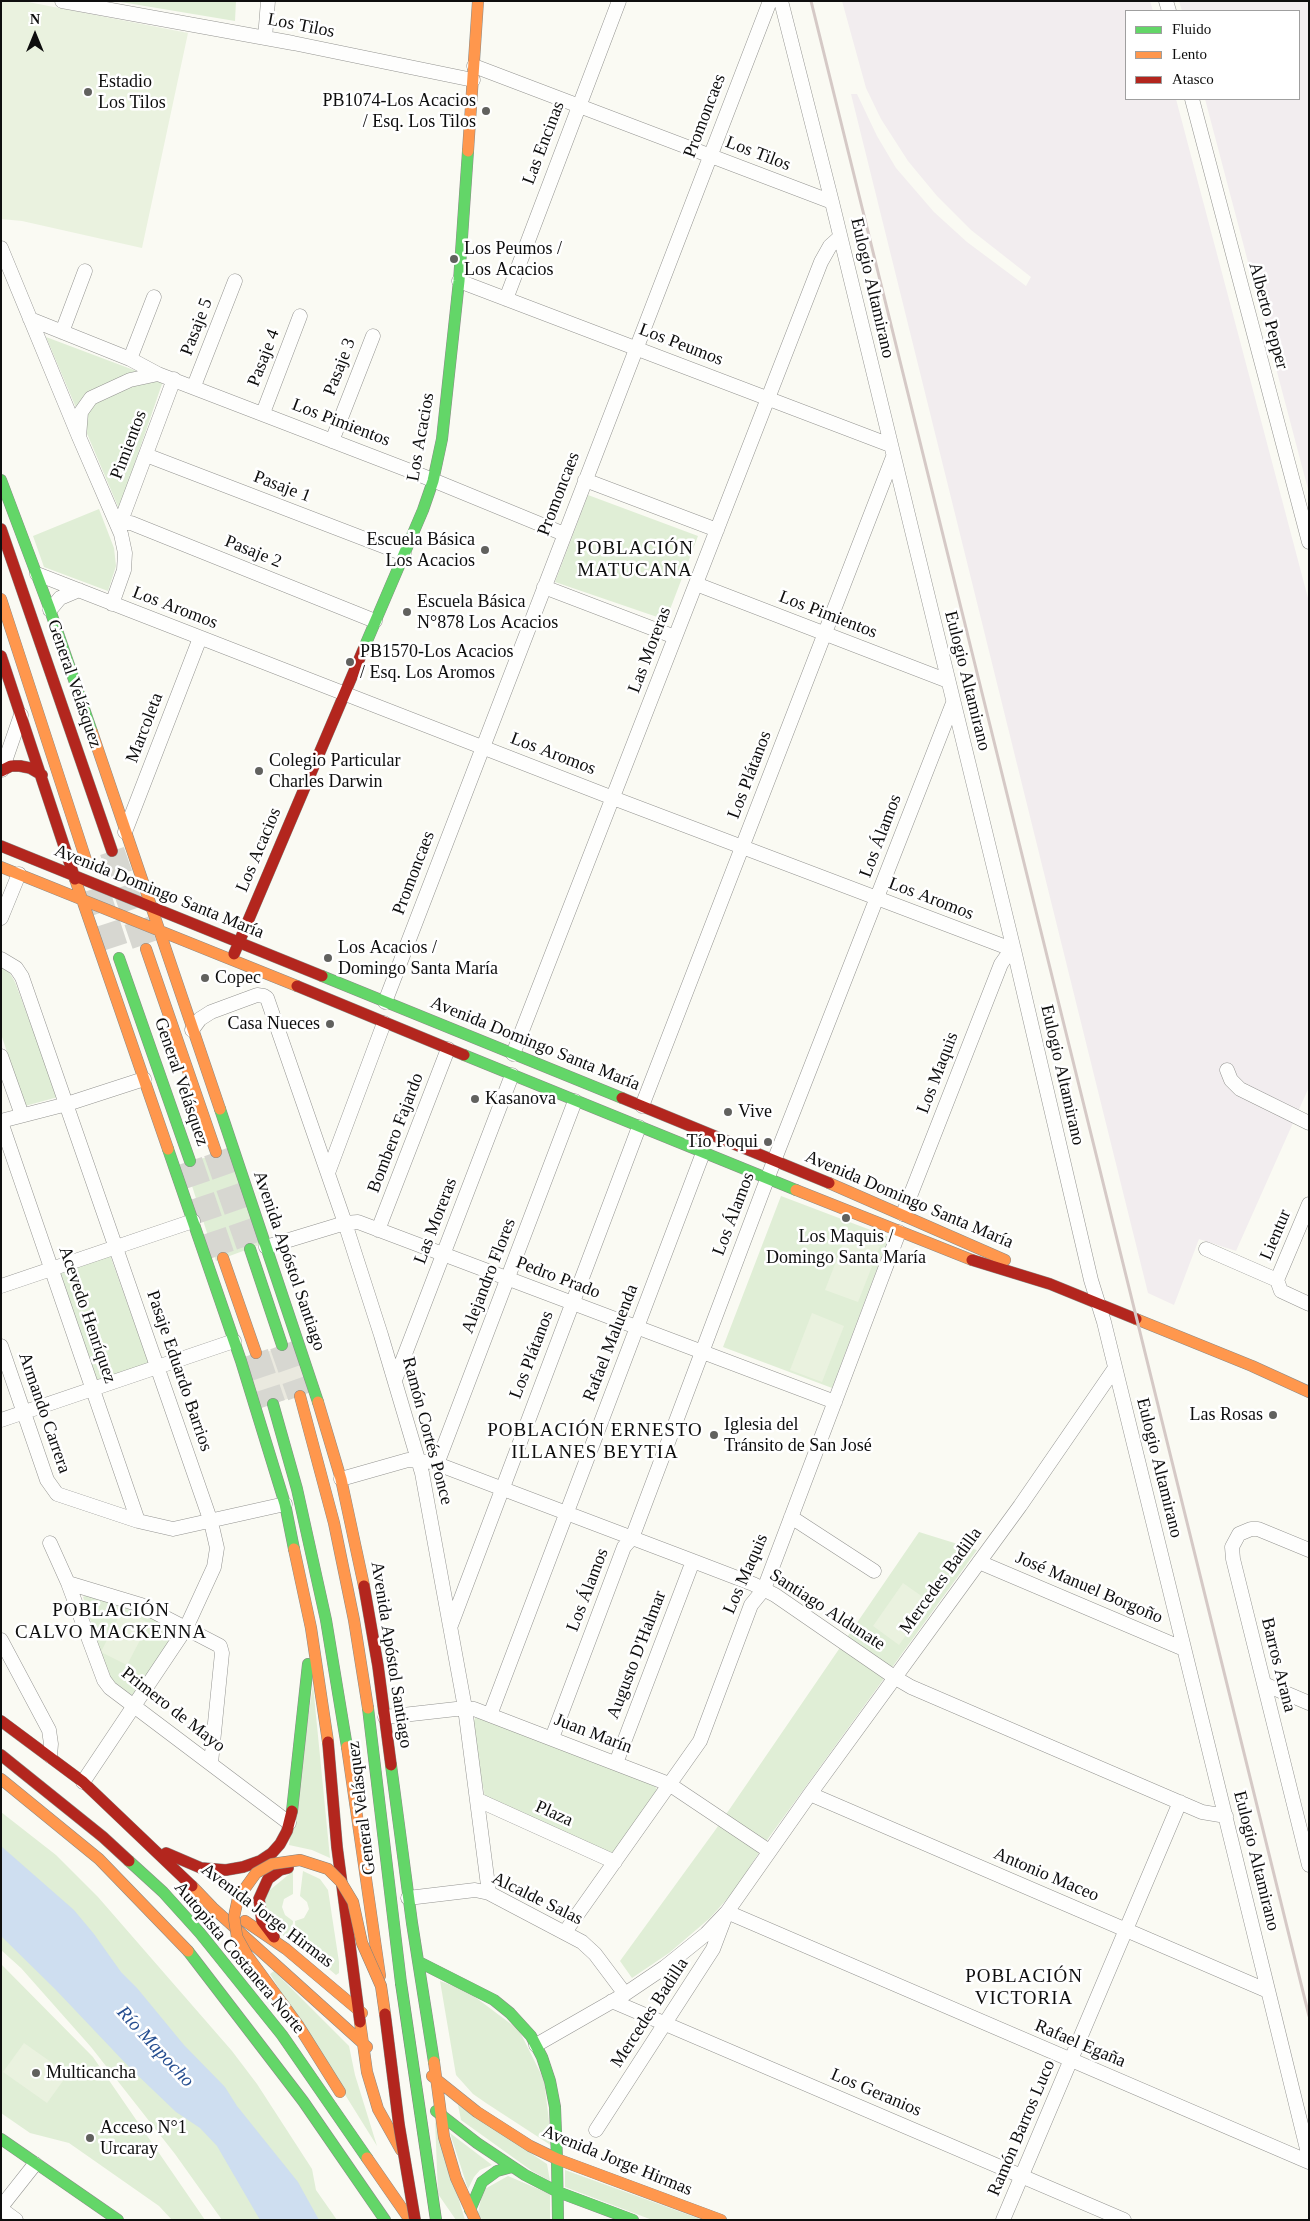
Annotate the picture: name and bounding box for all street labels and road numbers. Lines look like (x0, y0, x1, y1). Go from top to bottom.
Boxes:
street label: Los Tilos (266, 9, 336, 43)
street label: Promoncaes (679, 71, 731, 161)
street label: Las Encinas (518, 98, 570, 188)
street label: Los Tilos (722, 132, 794, 176)
street label: Eulogio Altamirano (845, 216, 899, 360)
street label: Alberto Pepper (1243, 260, 1293, 372)
street label: Pasaje 5 (176, 295, 218, 359)
street label: Los Peumos (636, 319, 726, 371)
street label: Pasaje 4 (243, 326, 285, 390)
street label: Pasaje 3 (319, 335, 361, 399)
street label: Los Acacios (403, 391, 439, 483)
street label: Los Pimientos (289, 394, 393, 452)
street label: Pimientos (106, 408, 152, 482)
street label: Promoncaes (533, 449, 585, 539)
street label: Pasaje 1 (250, 466, 314, 508)
street label: Pasaje 2 (221, 531, 285, 573)
street label: Los Aromos (129, 582, 221, 634)
street label: Los Pimientos (776, 586, 880, 644)
street label: Las Moreras (624, 604, 676, 696)
street label: Eulogio Altamirano (939, 609, 995, 753)
street label: General Velásquez (42, 617, 106, 751)
street label: Marcoleta (122, 690, 168, 766)
street label: Los Aromos (507, 728, 599, 780)
street label: Los Plátanos (723, 728, 777, 822)
street label: Los Álamos (855, 791, 907, 881)
street label: Los Acacios (232, 805, 286, 895)
street label: Promoncaes (388, 828, 440, 918)
street label: Avenida Domingo Santa María (51, 840, 267, 944)
street label: Los Aromos (885, 873, 977, 925)
street label: Avenida Domingo Santa María (427, 992, 643, 1096)
street label: Eulogio Altamirano (1035, 1003, 1089, 1147)
street label: General Velásquez (149, 1015, 213, 1149)
street label: Los Maquis (913, 1029, 963, 1117)
street label: Bombero Fajardo (363, 1070, 429, 1196)
street label: Avenida Domingo Santa María (802, 1146, 1016, 1254)
street label: Avenida Apóstol Santiago (248, 1168, 330, 1354)
street label: Los Álamos (708, 1169, 760, 1259)
street label: Las Moreras (410, 1175, 462, 1267)
street label: Lientur (1256, 1206, 1296, 1264)
street label: Alejandro Flores (457, 1215, 521, 1337)
street label: Acevedo Henríquez (53, 1244, 121, 1386)
street label: Pedro Prado (513, 1252, 603, 1304)
street label: Rafael Maluenda (579, 1282, 643, 1404)
street label: Pasaje Eduardo Barrios (141, 1288, 217, 1454)
street label: Los Plátanos (505, 1308, 559, 1402)
street label: Armando Carrera (13, 1350, 75, 1476)
street label: Ramón Cortés Ponce (397, 1355, 457, 1507)
street label: Eulogio Altamirano (1131, 1396, 1187, 1540)
street label: Mercedes Badilla (895, 1524, 987, 1638)
street label: Los Maquis (719, 1531, 773, 1617)
street label: Los Álamos (562, 1545, 614, 1635)
street label: José Manuel Borgoño (1012, 1547, 1166, 1629)
street label: Avenida Apóstol Santiago (366, 1560, 416, 1750)
street label: Santiago Aldunate (765, 1565, 889, 1655)
street label: Augusto D'Halmar (603, 1588, 671, 1722)
street label: Barros Arana (1256, 1616, 1300, 1714)
street label: Primero de Mayo (117, 1663, 229, 1757)
street label: Juan Marín (551, 1709, 635, 1759)
street label: General Velásquez (343, 1740, 381, 1876)
street label: Eulogio Altamirano (1228, 1789, 1284, 1933)
street label: Plaza (532, 1796, 576, 1832)
street label: Antonio Maceo (990, 1843, 1102, 1907)
street label: Avenida Jorge Hirmas (196, 1859, 338, 1973)
street label: Alcalde Salas (488, 1868, 586, 1930)
street label: Autopista Costanera Norte (169, 1878, 309, 2038)
street label: Mercedes Badilla (607, 1954, 693, 2072)
street label: Rafael Egaña (1031, 2015, 1129, 2073)
street label: Ramón Barros Luco (984, 2057, 1060, 2199)
street label: Los Geranios (827, 2064, 925, 2122)
street label: Avenida Jorge Hirmas (539, 2121, 695, 2201)

